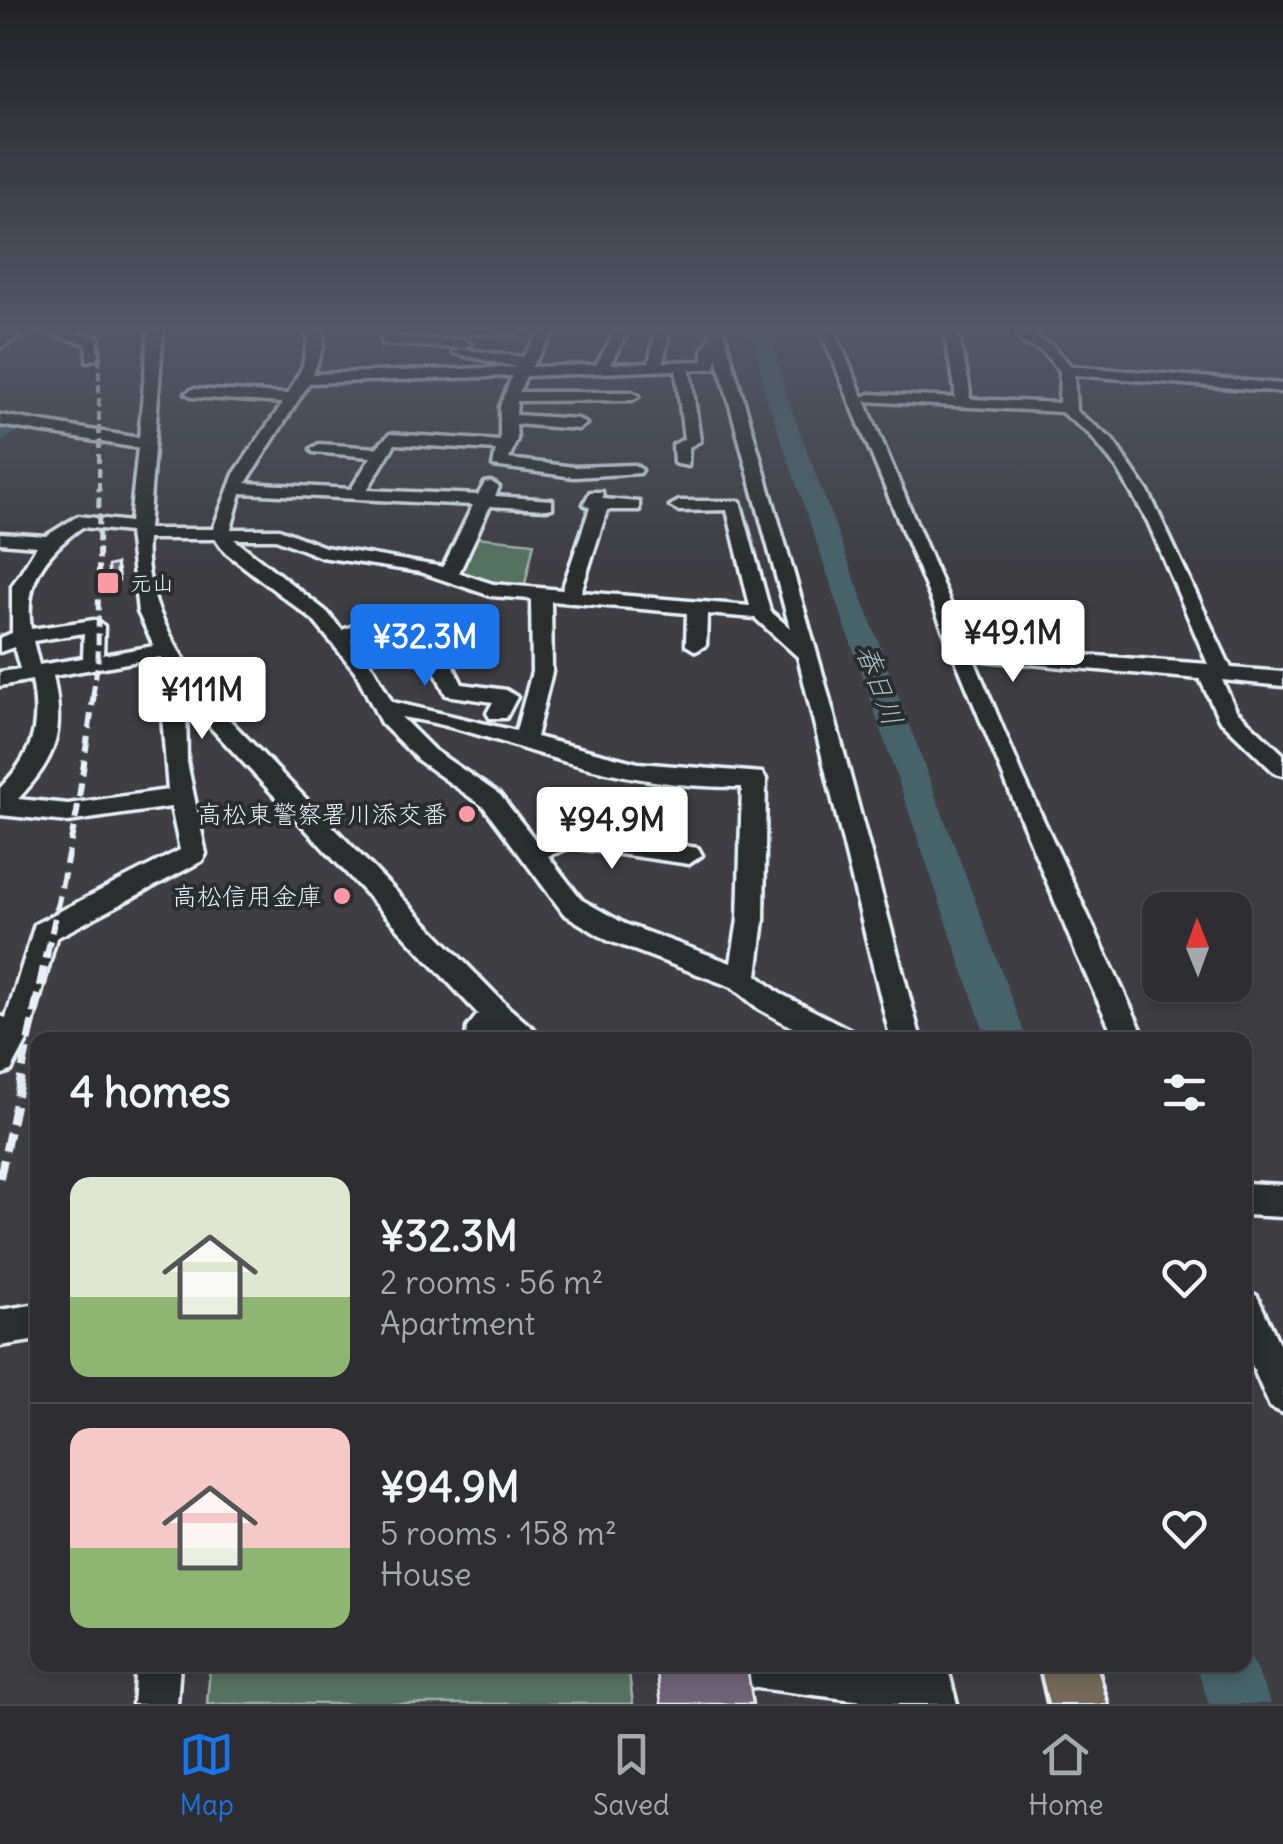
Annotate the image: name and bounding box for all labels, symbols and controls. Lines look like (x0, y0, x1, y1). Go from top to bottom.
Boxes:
place label: 元山 (130, 569, 174, 597)
marker: 元山 (95, 570, 121, 596)
pin: ¥49.1M (932, 600, 1094, 685)
pin: ¥32.3M (344, 604, 506, 689)
text: ¥49.1M (964, 612, 1062, 653)
text: ¥32.3M (372, 616, 478, 657)
water label: 春日川 (849, 639, 911, 731)
pin: ¥111M (132, 657, 272, 742)
text: ¥111M (161, 669, 243, 710)
pin: ¥94.9M (531, 787, 693, 872)
place label: 高松東警察署川添交番 (197, 798, 447, 830)
text: ¥94.9M (559, 799, 665, 840)
marker: 高松東警察署川添交番 (456, 803, 478, 825)
place label: 高松信用金庫 (172, 880, 322, 912)
marker: 高松信用金庫 (331, 885, 353, 907)
north arrow (1142, 892, 1252, 1002)
map controls (1142, 892, 1252, 1002)
icon: filters (1157, 1065, 1212, 1120)
text: 4 homes (70, 1066, 231, 1118)
text: ¥32.3M (380, 1210, 518, 1262)
icon: home (150, 1217, 270, 1337)
icon: heart (1157, 1250, 1212, 1305)
text: 2 rooms · 56 m² (380, 1262, 603, 1303)
text: Apartment (380, 1303, 535, 1344)
text: ¥94.9M (380, 1461, 520, 1513)
icon: home (150, 1468, 270, 1588)
icon: heart (1157, 1501, 1212, 1556)
text: 5 rooms · 158 m² (380, 1513, 617, 1554)
text: House (380, 1554, 471, 1595)
tab: Map (179, 1727, 234, 1823)
tab: Saved (593, 1727, 670, 1823)
tab: Home (1028, 1727, 1104, 1823)

